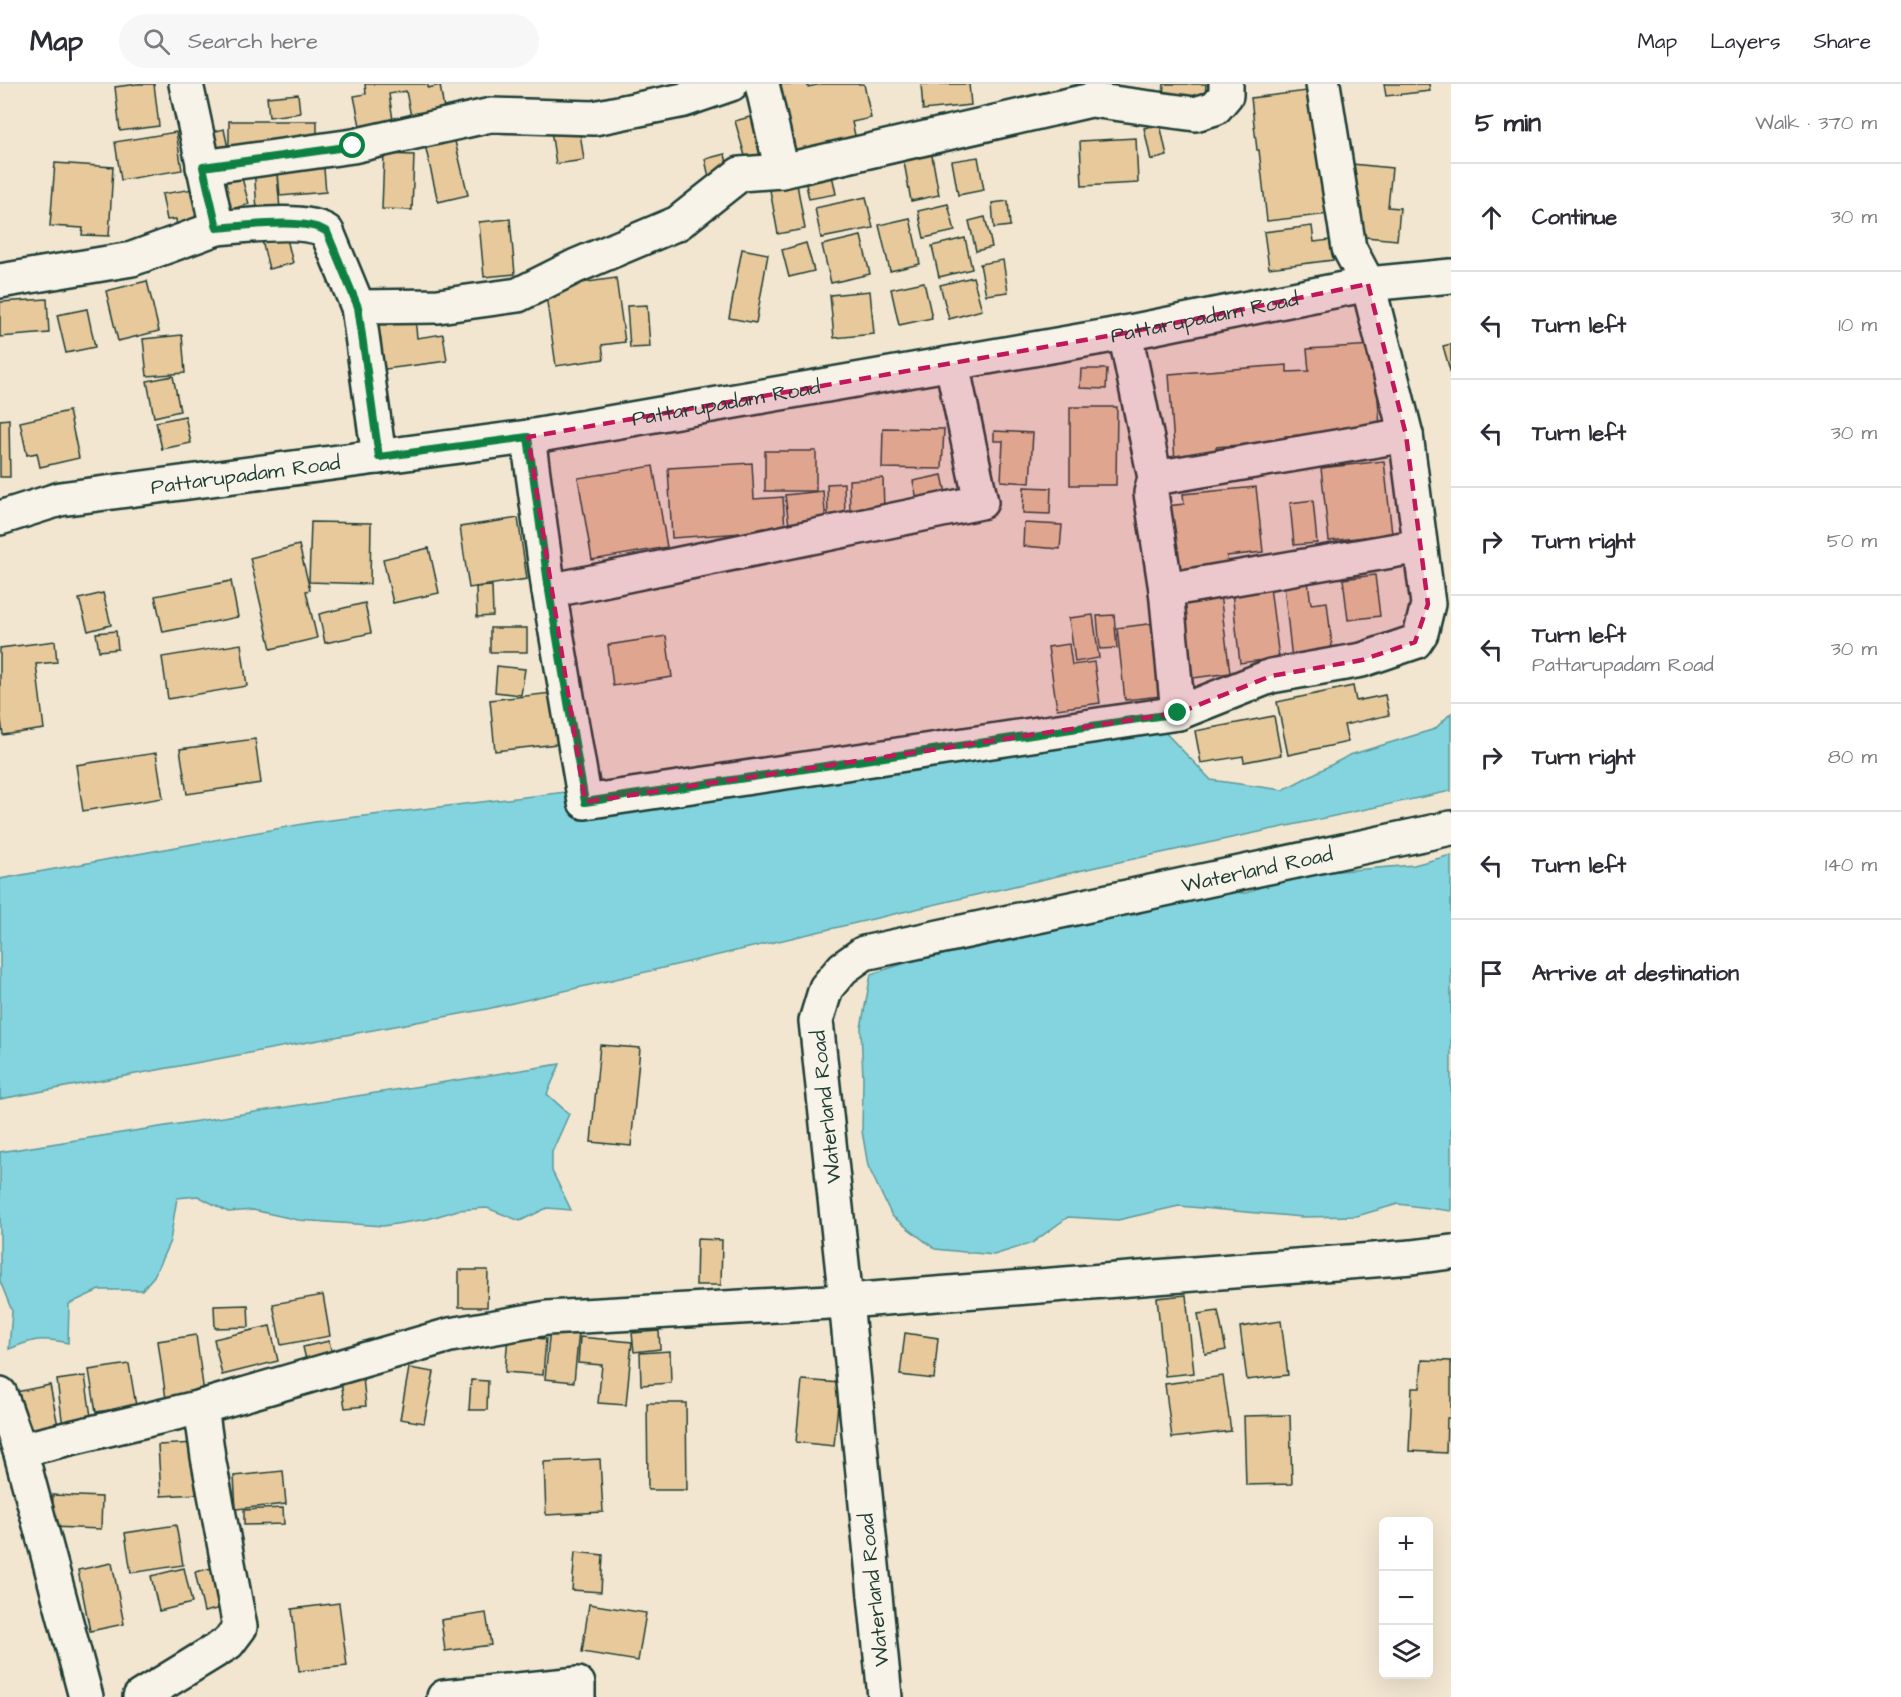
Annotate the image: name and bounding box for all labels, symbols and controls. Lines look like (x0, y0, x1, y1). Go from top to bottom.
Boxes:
search box (119, 14, 539, 68)
text: Map (30, 22, 83, 61)
icon: search (140, 25, 173, 58)
text: Search here (188, 26, 318, 57)
text: Map (1637, 27, 1677, 56)
text: Layers (1710, 27, 1780, 56)
text: Share (1813, 27, 1871, 56)
text: 5 min (1475, 105, 1541, 141)
text: Walk · 370 m (1755, 109, 1877, 137)
route start (339, 132, 365, 158)
icon: ahead (1475, 201, 1508, 234)
text: Continue (1532, 202, 1617, 233)
text: 30 m (1831, 203, 1877, 231)
street label: Pattarupadam Road (1108, 284, 1301, 350)
icon: left (1475, 309, 1508, 342)
text: Turn left (1532, 310, 1626, 341)
text: 10 m (1838, 311, 1877, 339)
street label: Pattarupadam Road (629, 372, 823, 433)
icon: left (1475, 417, 1508, 450)
text: Turn left (1532, 418, 1626, 449)
text: 30 m (1831, 419, 1877, 447)
street label: Pattarupadam Road (149, 447, 342, 501)
icon: right (1475, 525, 1508, 558)
text: Turn right (1532, 526, 1635, 557)
text: 50 m (1827, 527, 1877, 555)
text: Turn left (1532, 620, 1626, 651)
icon: left (1475, 633, 1508, 666)
text: 30 m (1831, 635, 1877, 663)
text: Pattarupadam Road (1532, 651, 1714, 679)
route end (1164, 699, 1190, 725)
icon: right (1475, 741, 1508, 774)
text: Turn right (1532, 742, 1635, 773)
text: 80 m (1828, 743, 1877, 771)
street label: Waterland Road (1179, 839, 1336, 899)
icon: left (1475, 849, 1508, 882)
text: Turn left (1532, 850, 1626, 881)
text: 140 m (1825, 851, 1877, 879)
icon: arrive (1475, 957, 1508, 990)
text: Arrive at destination (1532, 958, 1739, 989)
street label: Waterland Road (804, 1029, 848, 1185)
street label: Waterland Road (852, 1512, 896, 1668)
map controls (1379, 1517, 1433, 1679)
button: + (1379, 1517, 1433, 1571)
button: − (1379, 1571, 1433, 1625)
button: layers (1379, 1625, 1433, 1679)

